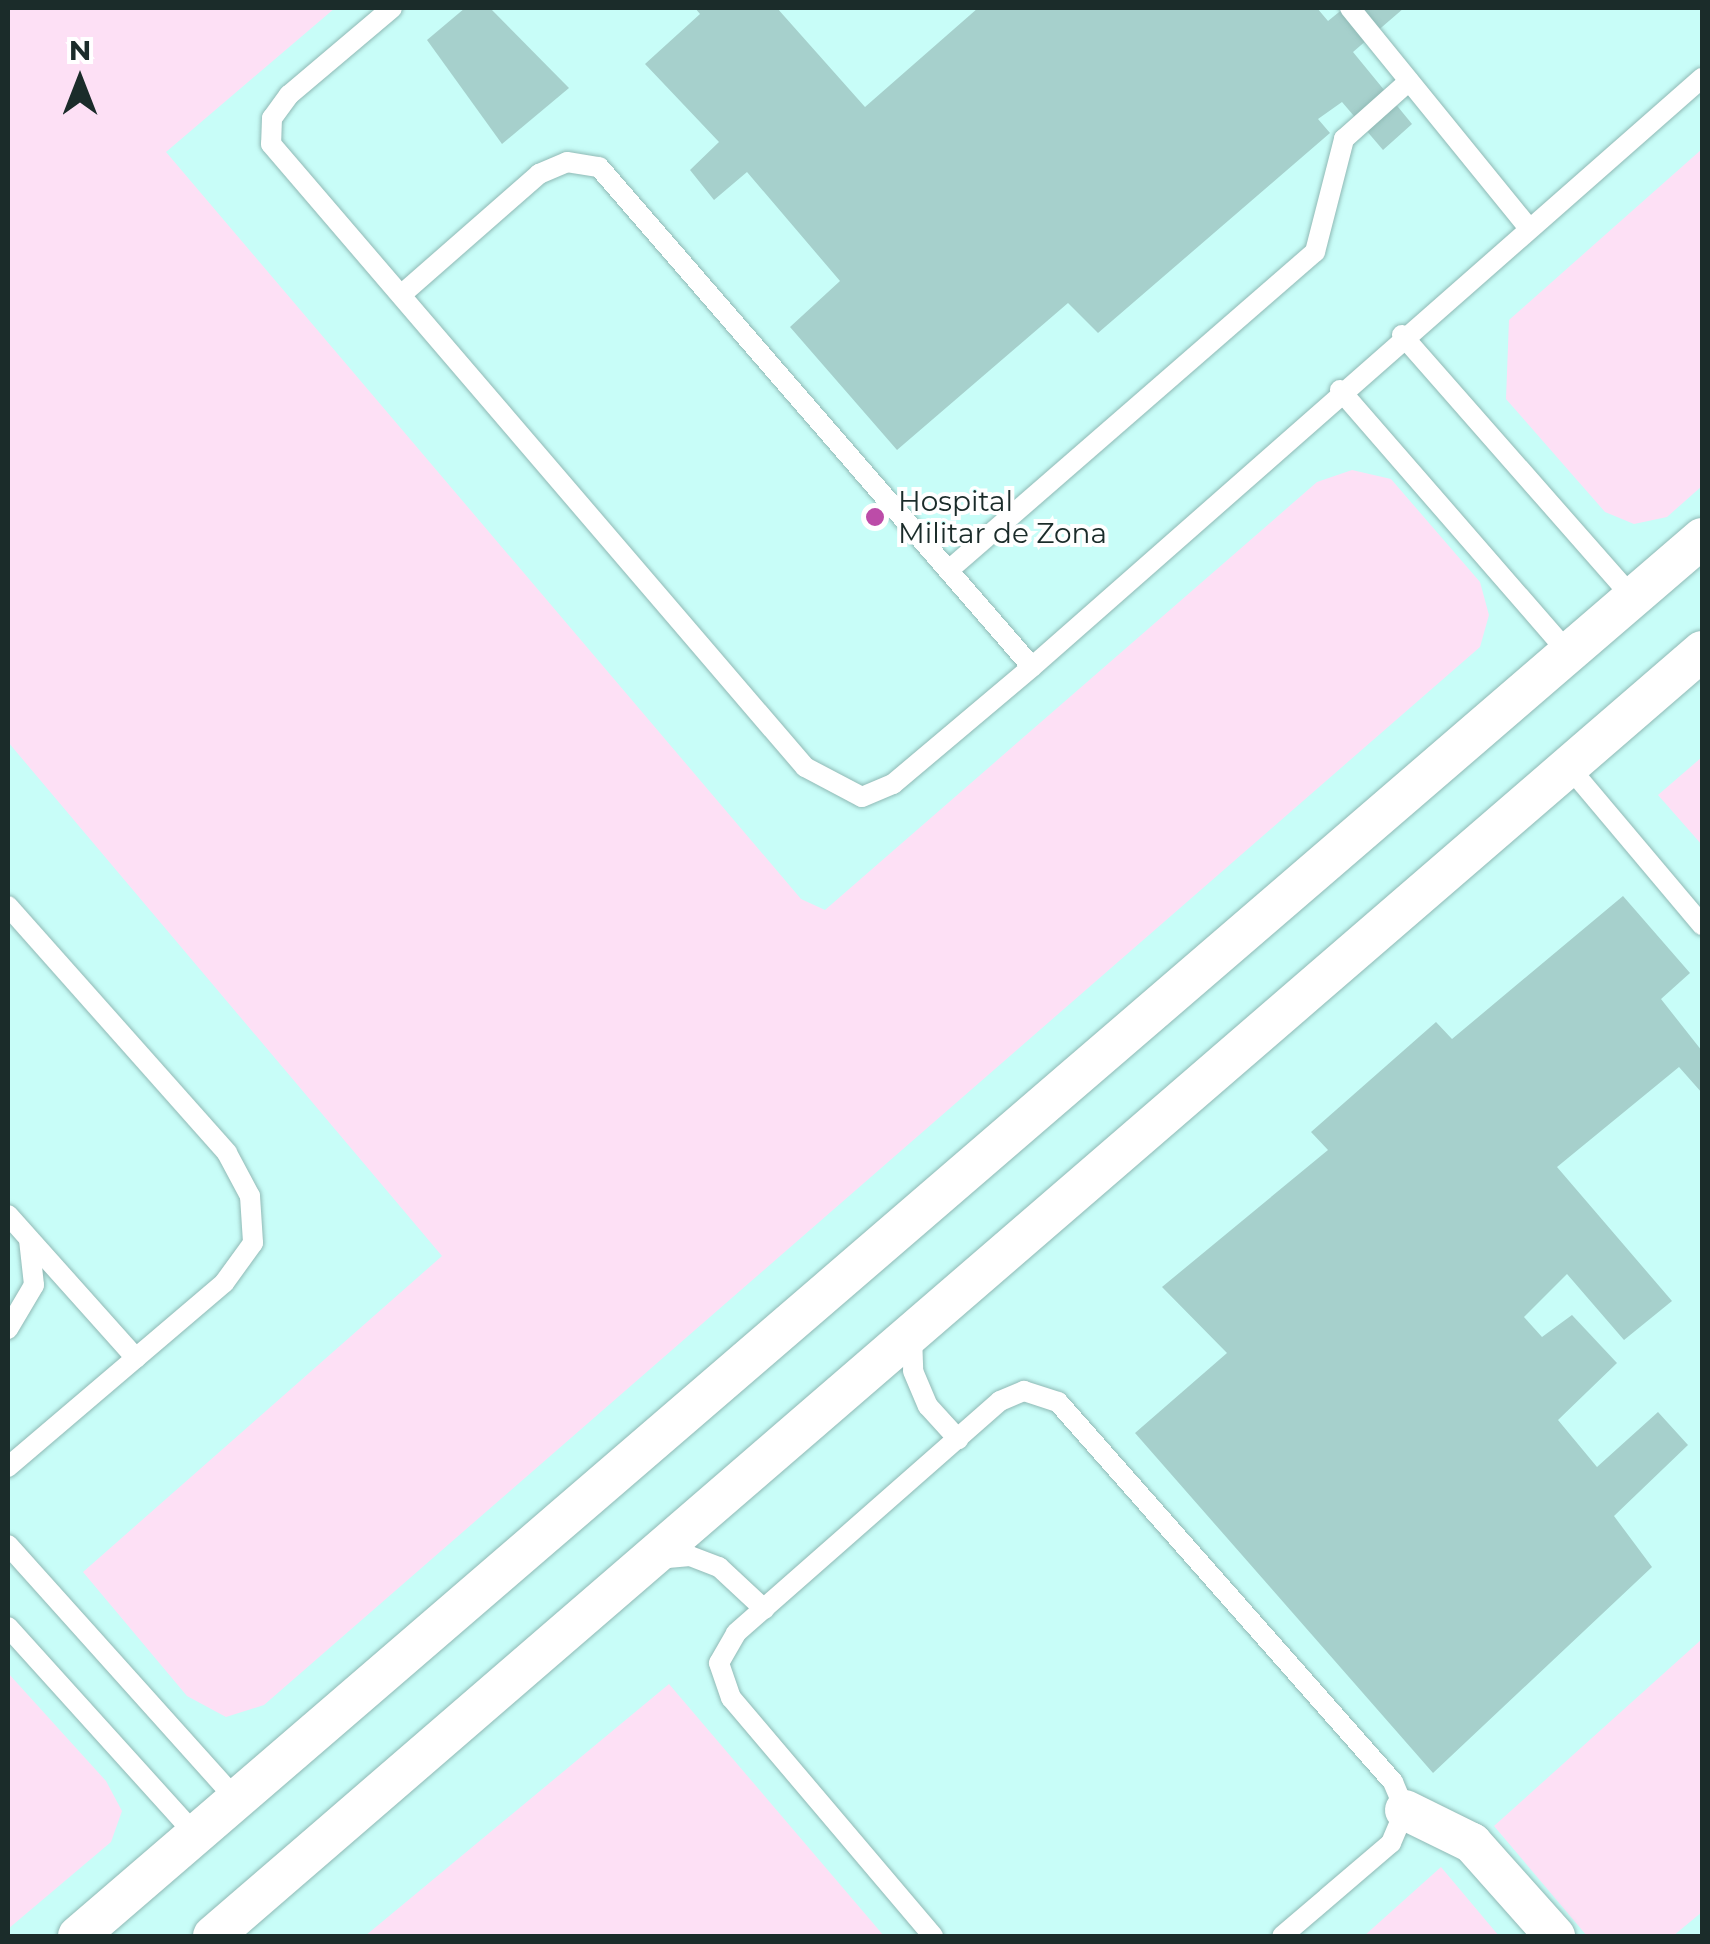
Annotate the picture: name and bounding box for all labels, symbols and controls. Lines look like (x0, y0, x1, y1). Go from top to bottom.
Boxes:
north arrow (30, 30, 130, 130)
text: N (69, 33, 91, 67)
place label: Hospital Militar de Zona (898, 484, 1107, 550)
marker: Hospital Militar de Zona (862, 504, 888, 530)

